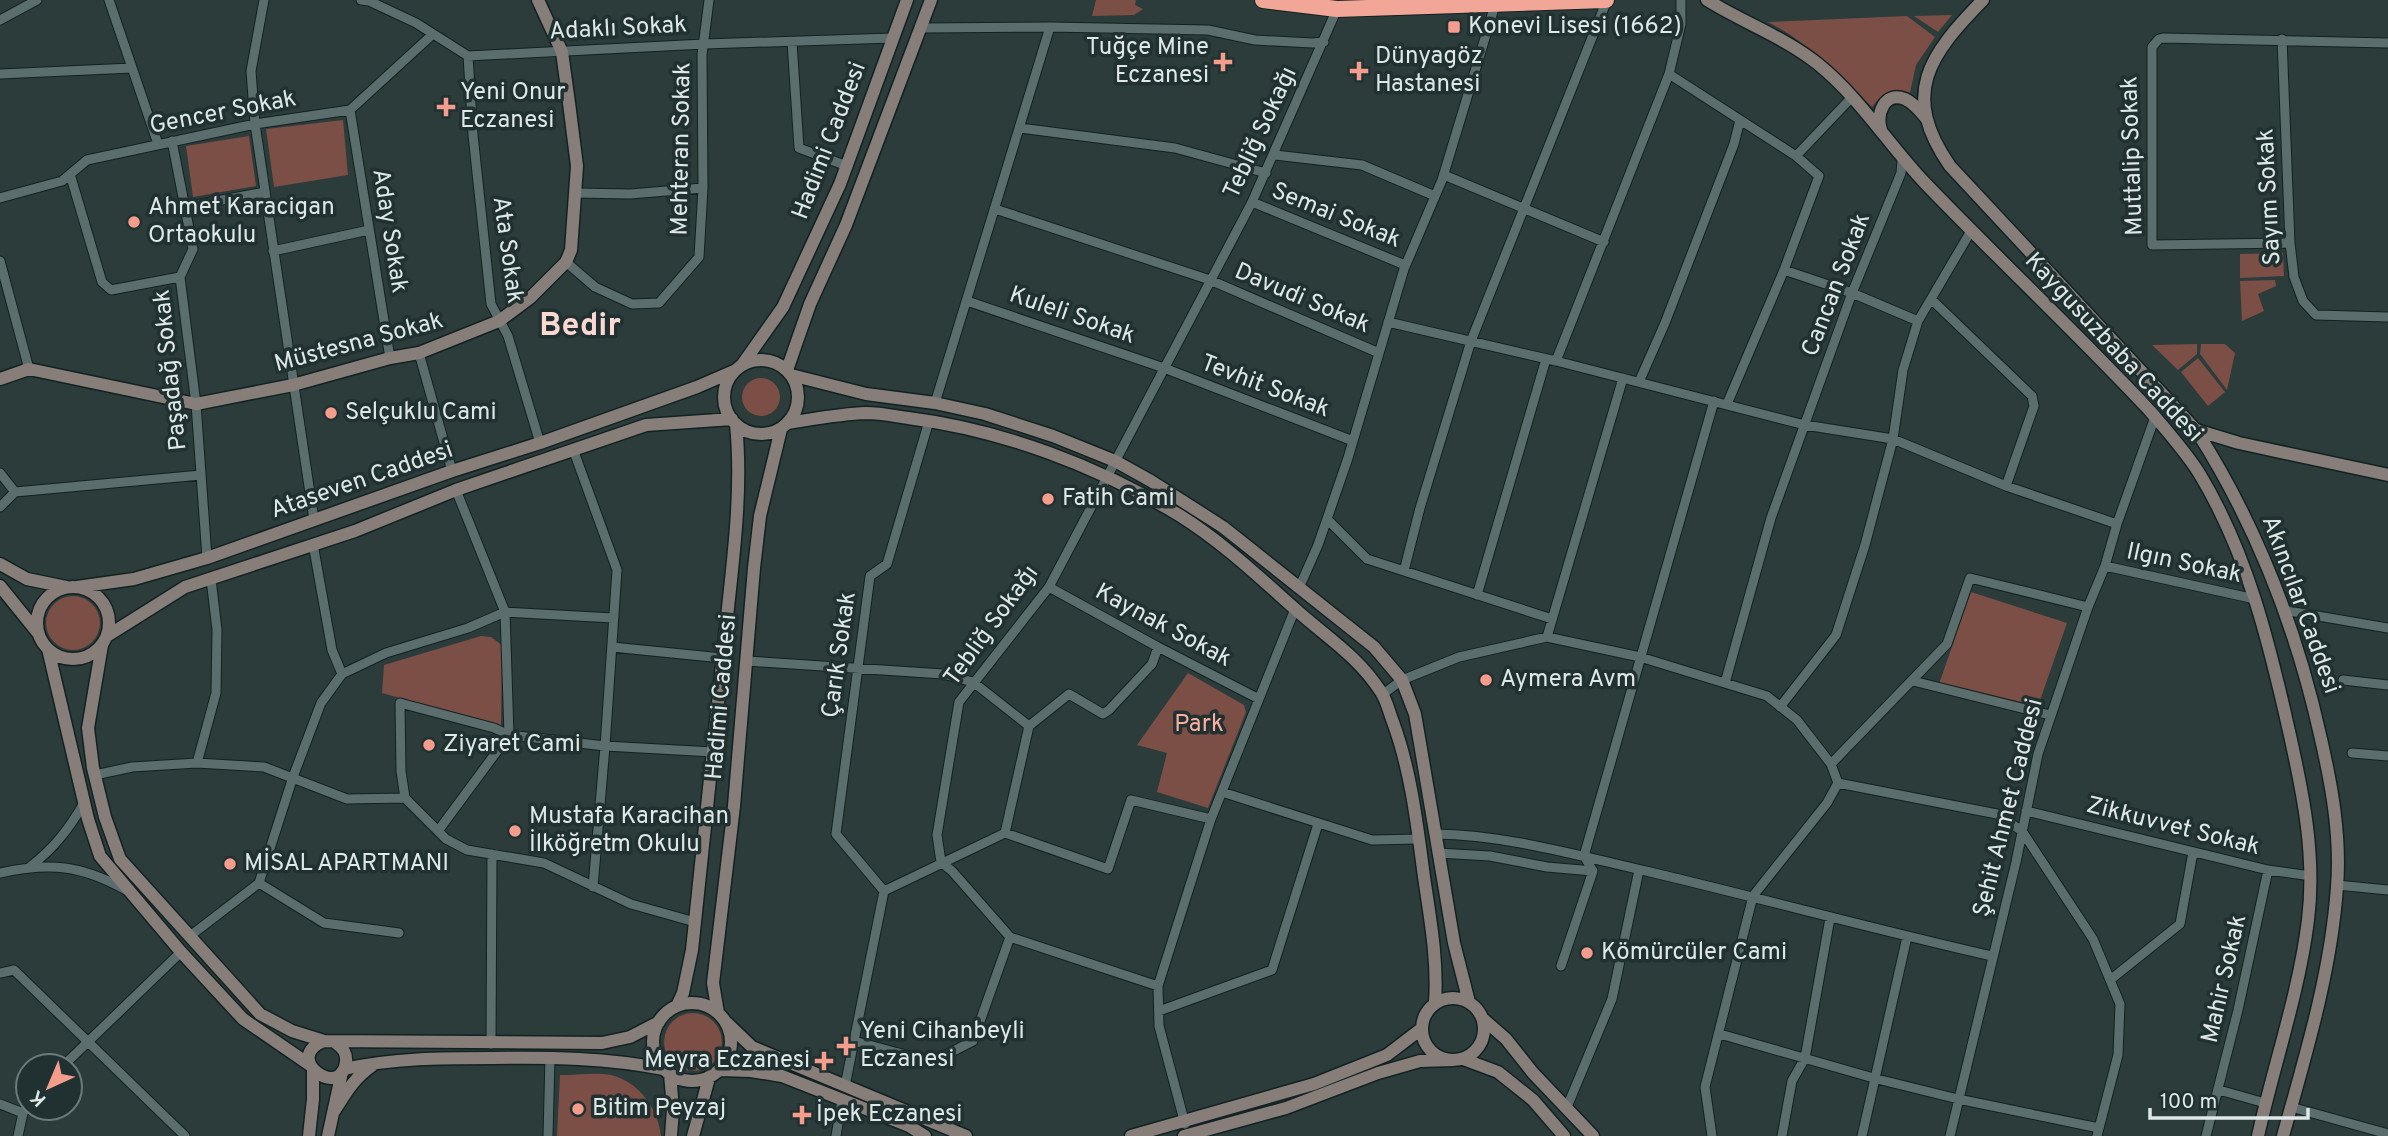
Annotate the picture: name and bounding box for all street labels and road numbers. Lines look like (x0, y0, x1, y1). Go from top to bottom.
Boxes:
street label: Adaklı Sokak (548, 10, 688, 48)
street label: Hadimi Caddesi (786, 58, 874, 224)
street label: Mehteran Sokak (665, 62, 699, 236)
street label: Tebliğ Sokağı (1217, 62, 1305, 204)
street label: Muttalip Sokak (2115, 76, 2151, 236)
street label: Gencer Sokak (147, 84, 299, 142)
street label: Sayım Sokak (2251, 128, 2289, 266)
street label: Aday Sokak (364, 167, 414, 295)
street label: Semai Sokak (1267, 176, 1405, 256)
street label: Ata Sokak (485, 194, 529, 306)
street label: Cancan Sokak (1796, 209, 1878, 361)
street label: Kaygusuzbaba Caddesi (2017, 247, 2209, 449)
street label: Davudi Sokak (1230, 257, 1374, 341)
street label: Kuleli Sokak (1005, 280, 1139, 352)
street label: Paşadağ Sokak (148, 288, 194, 452)
street label: Müstesna Sokak (271, 306, 447, 380)
street label: Tevhit Sokak (1196, 349, 1334, 425)
street label: Ataseven Caddesi (267, 436, 457, 526)
street label: Akıncılar Caddesi (2254, 512, 2346, 698)
street label: Ilgın Sokak (2124, 537, 2244, 591)
street label: Tebliğ Sokağı (938, 560, 1046, 692)
street label: Kaynak Sokak (1090, 577, 1236, 675)
street label: Çarık Sokak (816, 590, 864, 720)
street label: Hadimi Caddesi (700, 613, 744, 781)
street label: Şehit Ahmet Caddesi (1967, 696, 2051, 920)
street label: Zikkuvvet Sokak (2083, 791, 2263, 863)
street label: Mahir Sokak (2196, 912, 2254, 1046)

